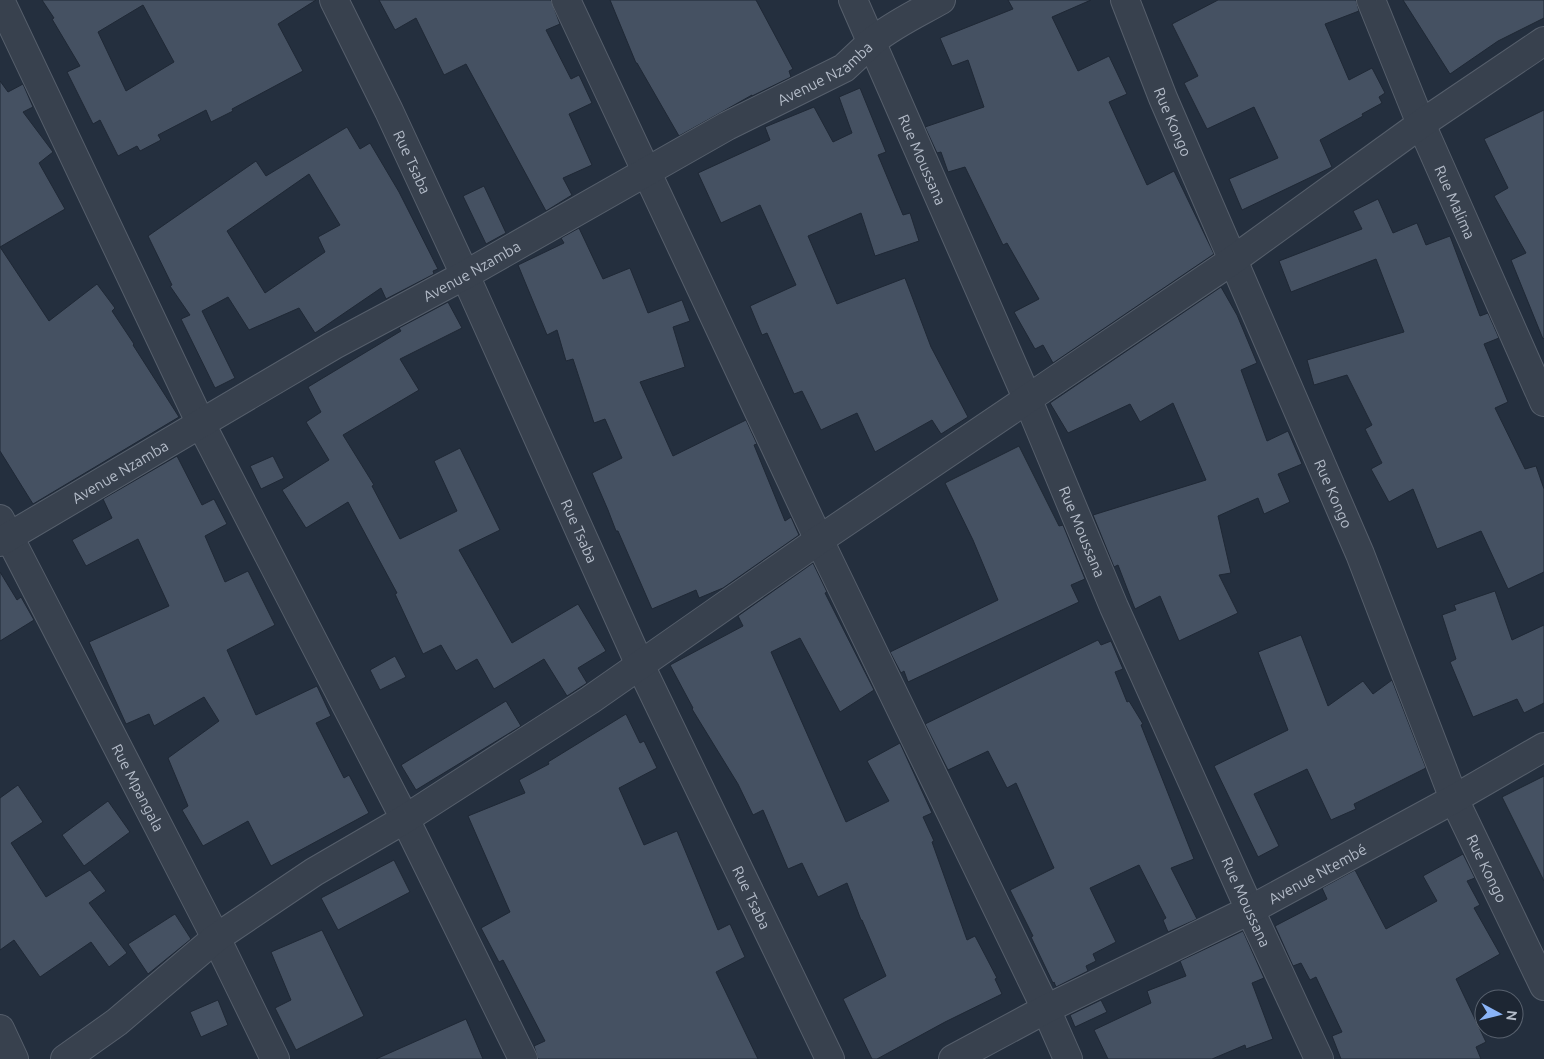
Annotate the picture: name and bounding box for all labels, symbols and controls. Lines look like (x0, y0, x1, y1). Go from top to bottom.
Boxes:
street label: Avenue Nzamba (774, 38, 875, 108)
street label: Rue Kongo (1151, 85, 1196, 159)
street label: Rue Moussana (895, 112, 950, 207)
street label: Rue Tsaba (391, 127, 435, 196)
street label: Rue Malima (1432, 163, 1479, 241)
street label: Avenue Nzamba (420, 237, 523, 305)
street label: Avenue Nzamba (69, 436, 171, 506)
street label: Rue Kongo (1312, 456, 1356, 531)
street label: Rue Moussana (1056, 483, 1109, 580)
street label: Rue Tsaba (558, 496, 601, 565)
street label: Rue Mpangala (109, 741, 168, 834)
street label: Rue Kongo (1464, 831, 1511, 905)
street label: Avenue Ntembé (1265, 840, 1369, 907)
street label: Rue Moussana (1219, 854, 1274, 950)
street label: Rue Tsaba (730, 863, 774, 932)
north arrow (1474, 989, 1524, 1039)
text: N (1503, 1009, 1520, 1022)

